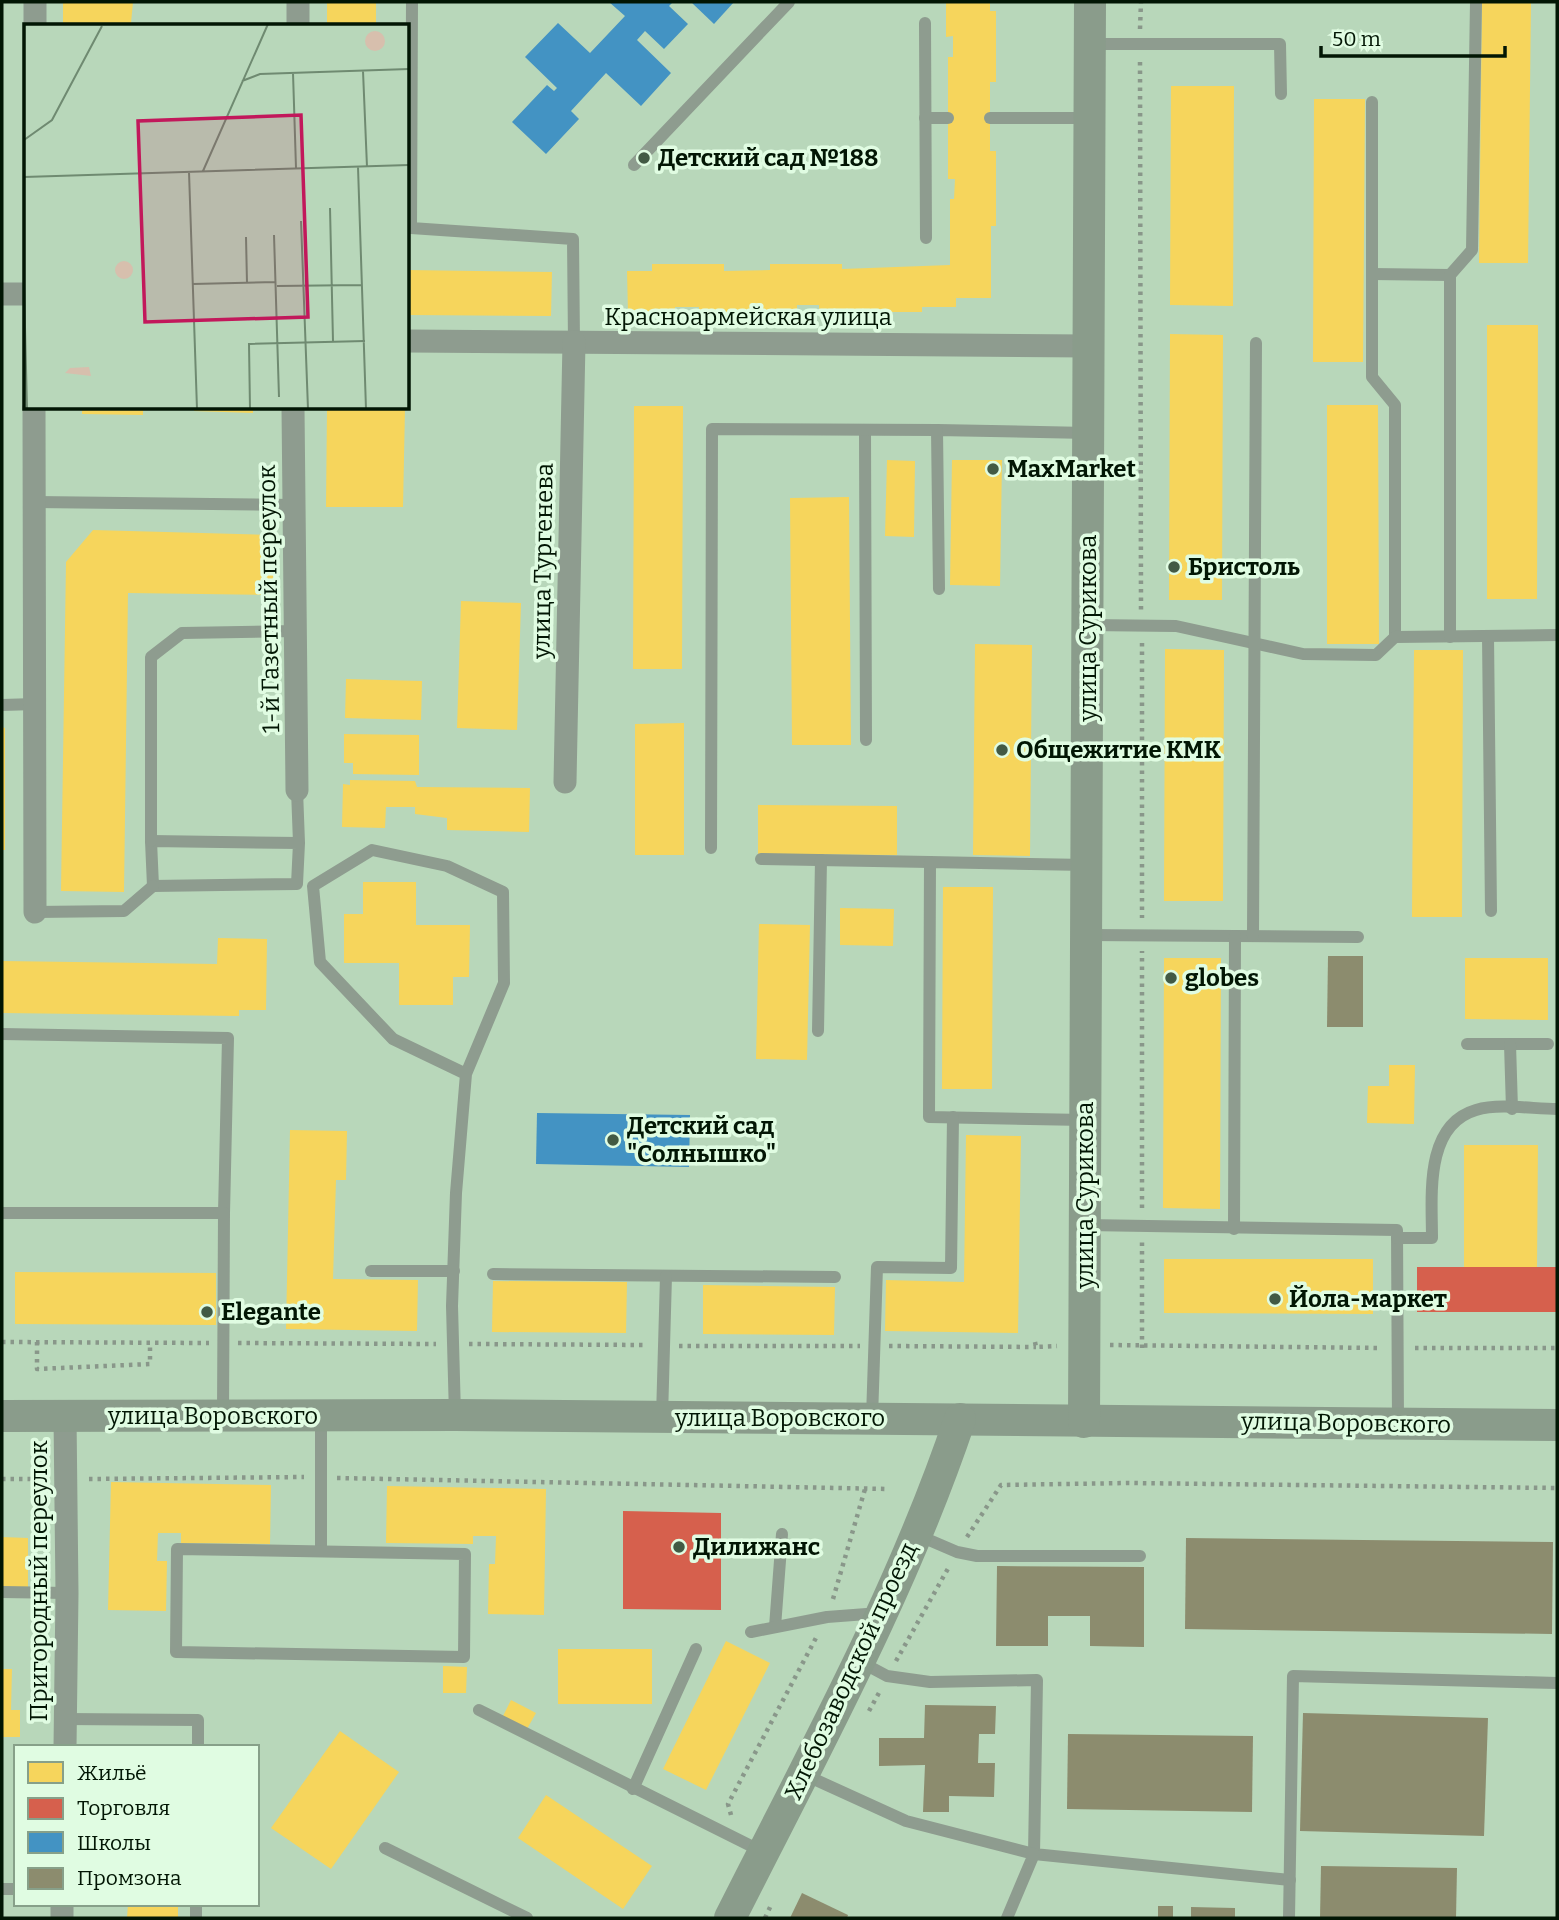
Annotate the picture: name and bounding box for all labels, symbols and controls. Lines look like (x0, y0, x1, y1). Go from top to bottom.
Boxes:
scale bar (1321, 14, 1505, 58)
inset map (24, 24, 410, 410)
text: 50 m (1332, 26, 1381, 52)
place label: Детский сад №188 (658, 144, 879, 172)
marker: Детский сад №188 (636, 150, 652, 166)
street label: Красноармейская улица (604, 303, 892, 331)
place label: MaxMarket (1007, 455, 1136, 483)
marker: MaxMarket (985, 461, 1001, 477)
street label: улица Тургенева (527, 463, 559, 660)
street label: 1-й Газетный переулок (253, 465, 285, 733)
street label: улица Сурикова (1074, 535, 1102, 722)
place label: Бристоль (1188, 553, 1300, 581)
marker: Бристоль (1166, 559, 1182, 575)
place label: Общежитие КМК (1016, 736, 1221, 764)
marker: Общежитие КМК (994, 742, 1010, 758)
place label: globes (1185, 964, 1259, 992)
marker: globes (1163, 970, 1179, 986)
street label: улица Сурикова (1071, 1102, 1099, 1289)
place label: Детский сад "Солнышко" (627, 1112, 776, 1168)
marker: Детский сад "Солнышко" (605, 1132, 621, 1148)
place label: Йола-маркет (1289, 1284, 1447, 1313)
marker: Йола-маркет (1267, 1291, 1283, 1307)
place label: Elegante (221, 1298, 321, 1326)
marker: Elegante (199, 1304, 215, 1320)
street label: улица Воровского (107, 1402, 318, 1430)
street label: улица Воровского (674, 1404, 885, 1432)
street label: улица Воровского (1240, 1407, 1451, 1439)
street label: Пригородный переулок (25, 1440, 53, 1722)
place label: Дилижанс (693, 1533, 820, 1561)
street label: Хлебозаводской проезд (779, 1538, 923, 1804)
marker: Дилижанс (671, 1539, 687, 1555)
legend (14, 1745, 259, 1906)
text: Жильё (77, 1760, 146, 1786)
text: Торговля (77, 1795, 170, 1821)
text: Школы (77, 1830, 151, 1856)
text: Промзона (77, 1865, 182, 1891)

